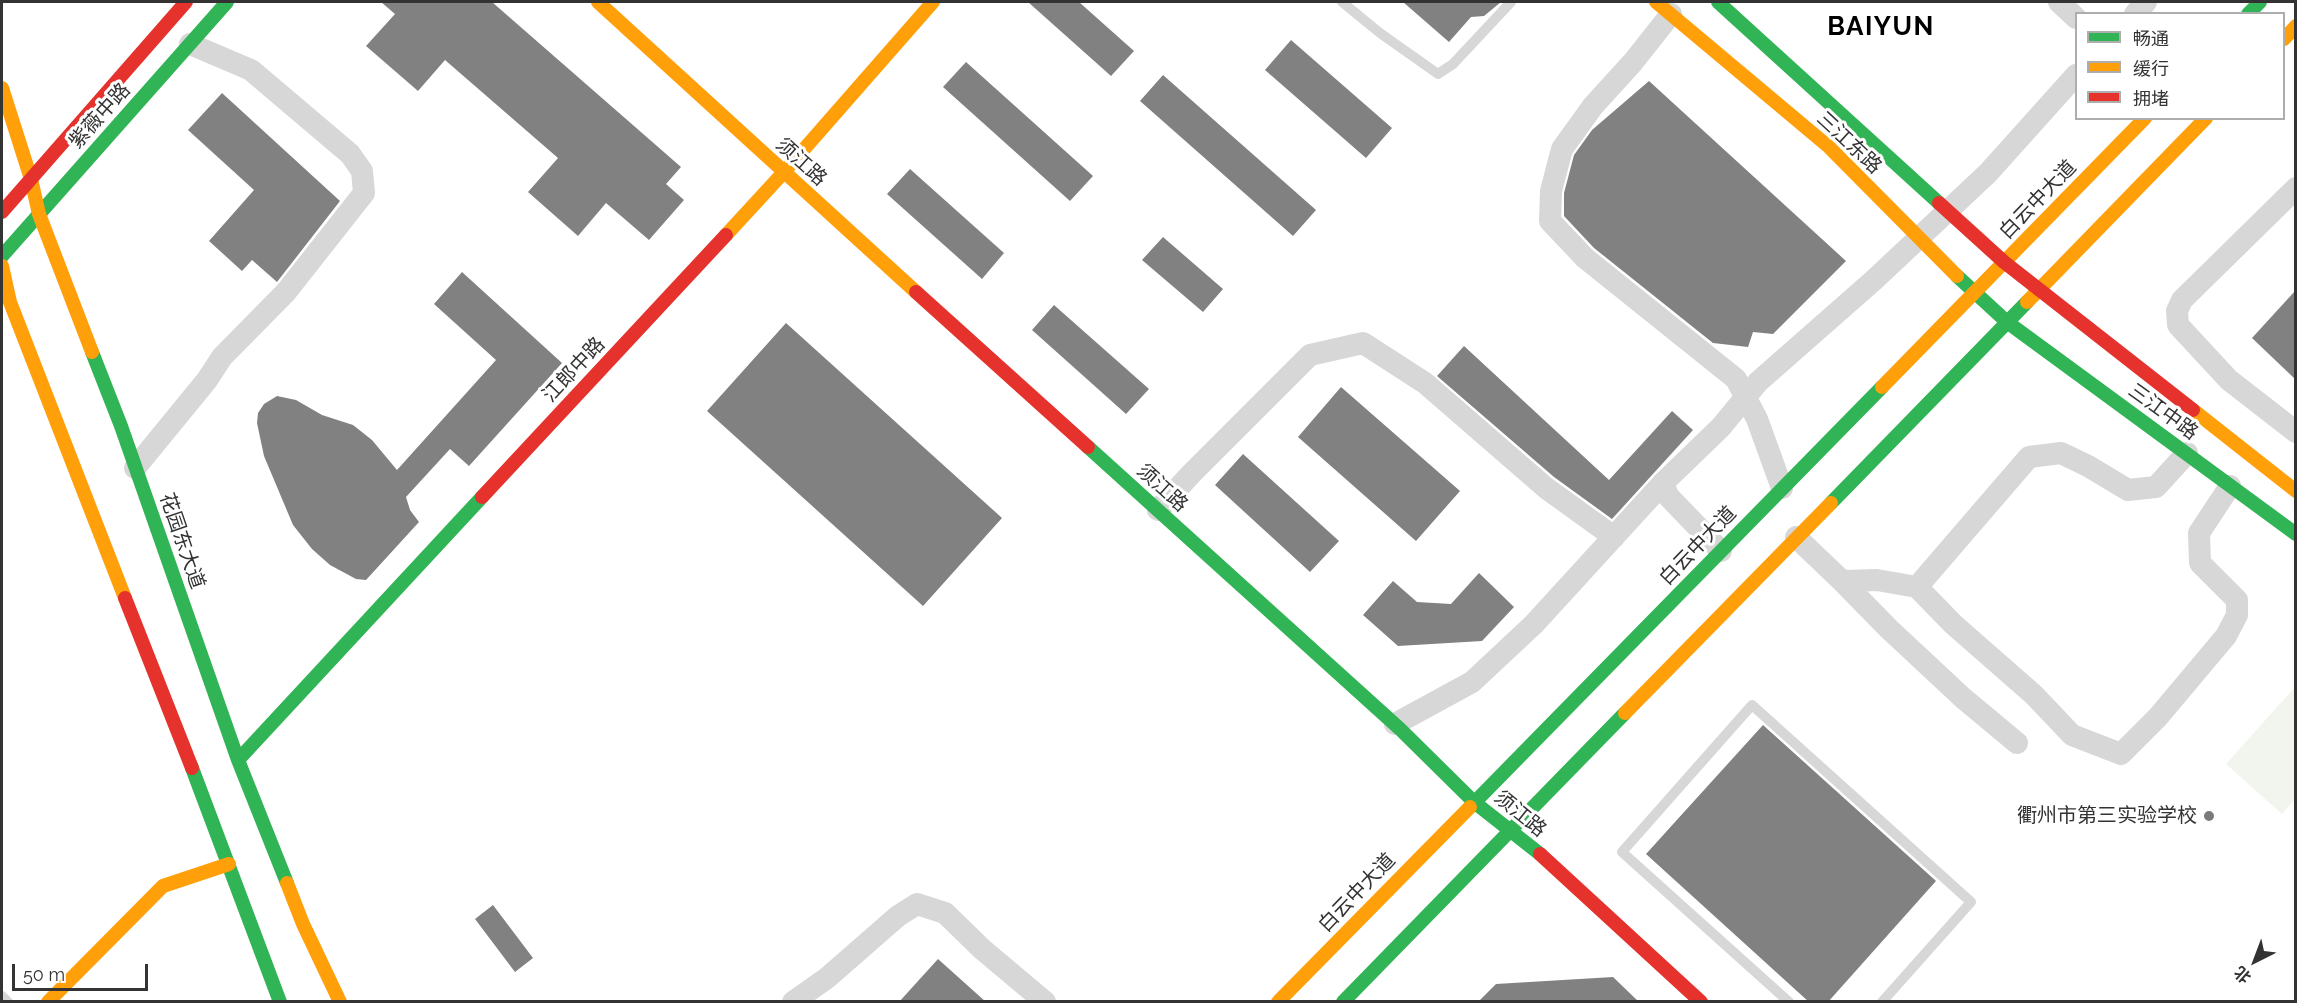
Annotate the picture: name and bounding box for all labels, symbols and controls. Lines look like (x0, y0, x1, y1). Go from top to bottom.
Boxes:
district label: BAIYUN (1827, 11, 1935, 43)
legend (2075, 12, 2285, 120)
text: 畅通 (2133, 28, 2169, 49)
text: 缓行 (2133, 58, 2169, 79)
street label: 紫薇中路 (64, 78, 136, 154)
text: 拥堵 (2133, 88, 2169, 109)
street label: 三江东路 (1812, 107, 1886, 179)
street label: 须江路 (771, 133, 831, 191)
street label: 白云中大道 (1995, 156, 2081, 244)
street label: 江郎中路 (538, 333, 610, 407)
street label: 三江中路 (2124, 379, 2202, 445)
street label: 须江路 (1132, 459, 1192, 517)
street label: 花园东大道 (154, 490, 210, 592)
street label: 白云中大道 (1655, 502, 1741, 590)
street label: 须江路 (1489, 786, 1551, 842)
place label: 衢州市第三实验学校 (2017, 804, 2197, 828)
marker: 衢州市第三实验学校 (2202, 809, 2216, 823)
street label: 白云中大道 (1314, 849, 1400, 937)
north arrow (2225, 931, 2285, 991)
scale bar (15, 952, 152, 990)
text: 北 (2230, 962, 2255, 987)
text: 50 m (23, 964, 65, 985)

